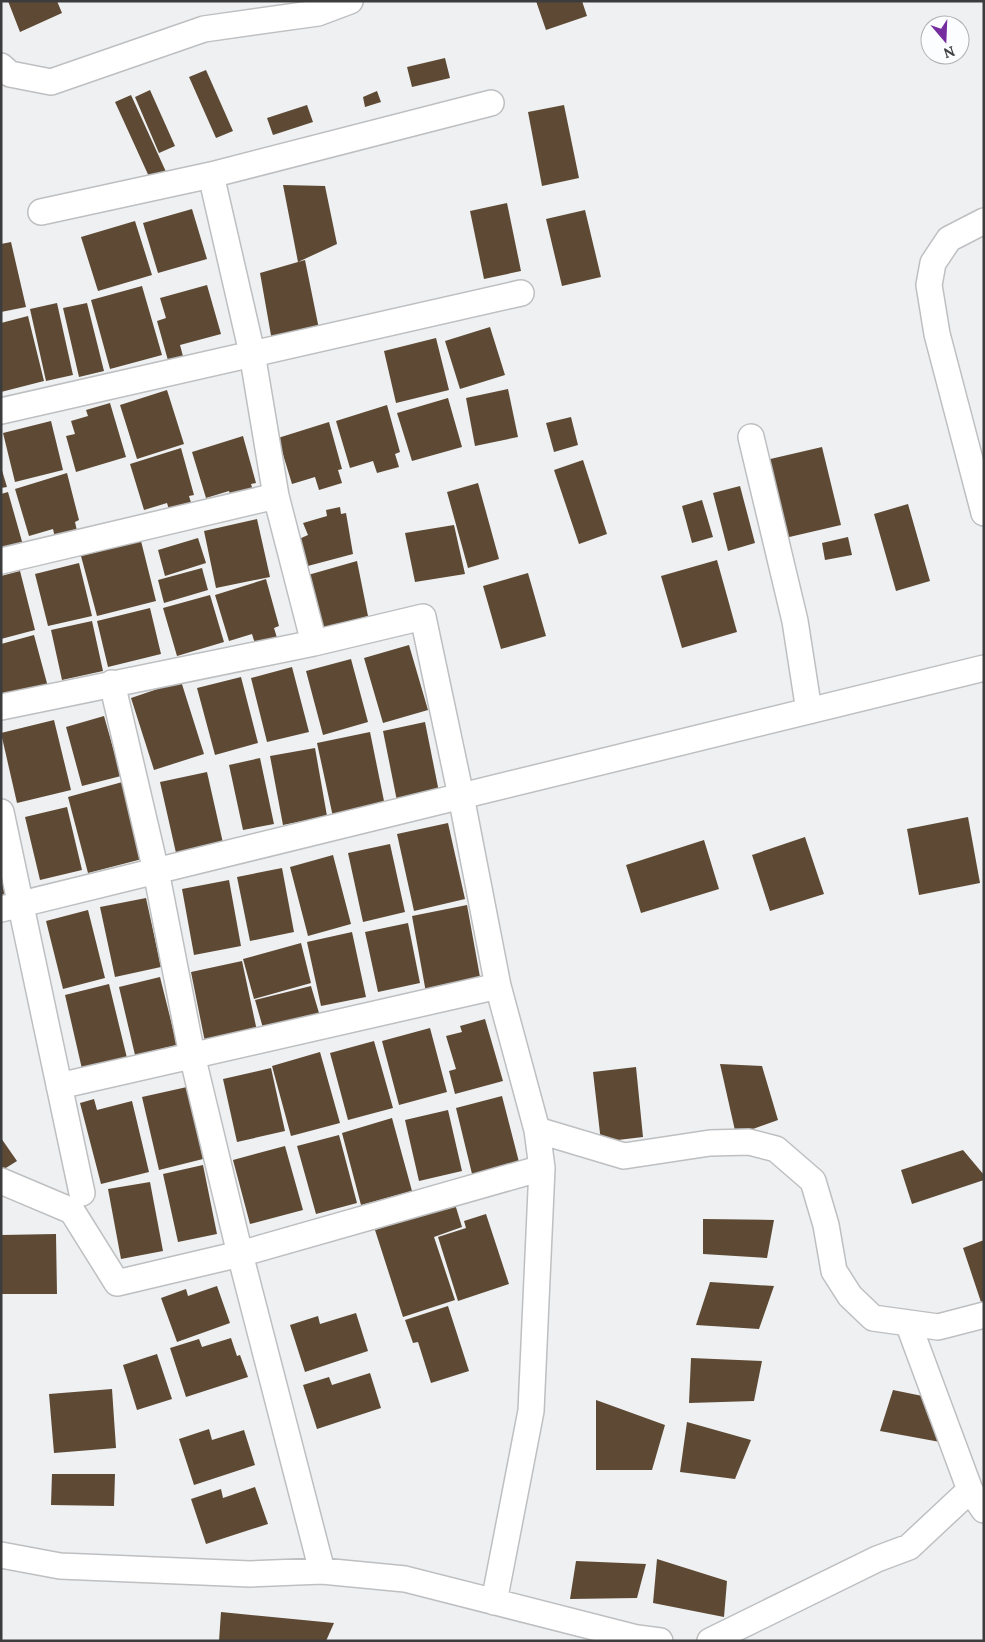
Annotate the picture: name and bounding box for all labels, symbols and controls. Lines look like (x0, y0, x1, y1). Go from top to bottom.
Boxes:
north arrow (920, 15, 970, 65)
text: N (941, 42, 957, 63)

